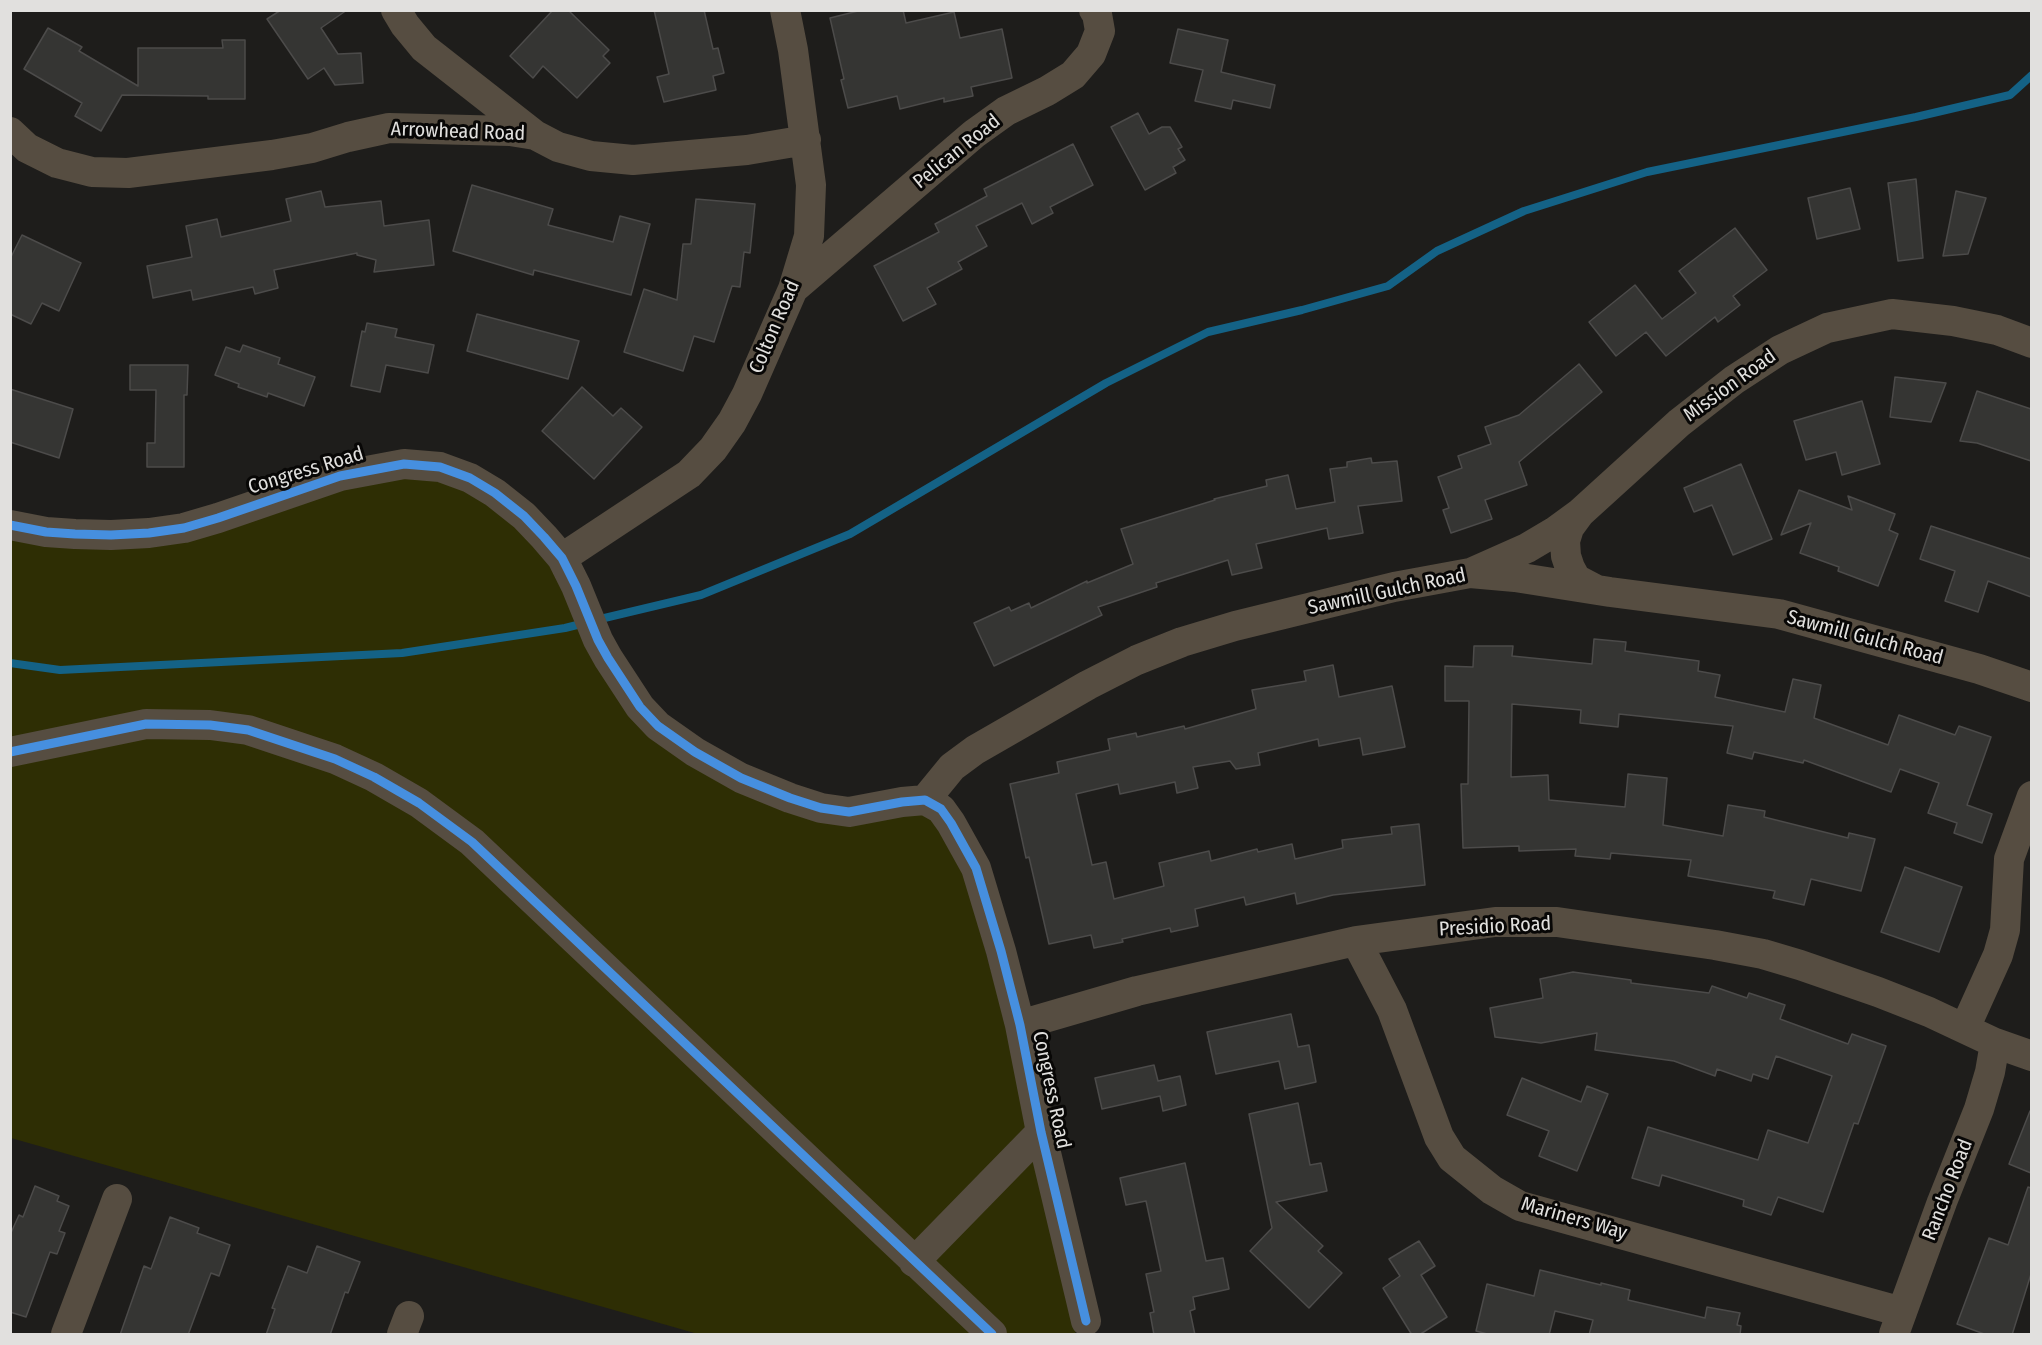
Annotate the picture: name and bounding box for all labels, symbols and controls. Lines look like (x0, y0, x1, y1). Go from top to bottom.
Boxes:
street label: Pelican Road (909, 110, 1005, 194)
street label: Arrowhead Road (390, 118, 526, 146)
street label: Colton Road (745, 277, 805, 377)
street label: Mission Road (1679, 344, 1781, 428)
street label: Congress Road (245, 442, 367, 500)
street label: Sawmill Gulch Road (1306, 564, 1468, 620)
street label: Sawmill Gulch Road (1784, 606, 1946, 670)
street label: Presidio Road (1438, 912, 1552, 942)
street label: Congress Road (1027, 1029, 1075, 1151)
street label: Rancho Road (1918, 1136, 1978, 1244)
street label: Mariners Way (1518, 1192, 1630, 1246)

